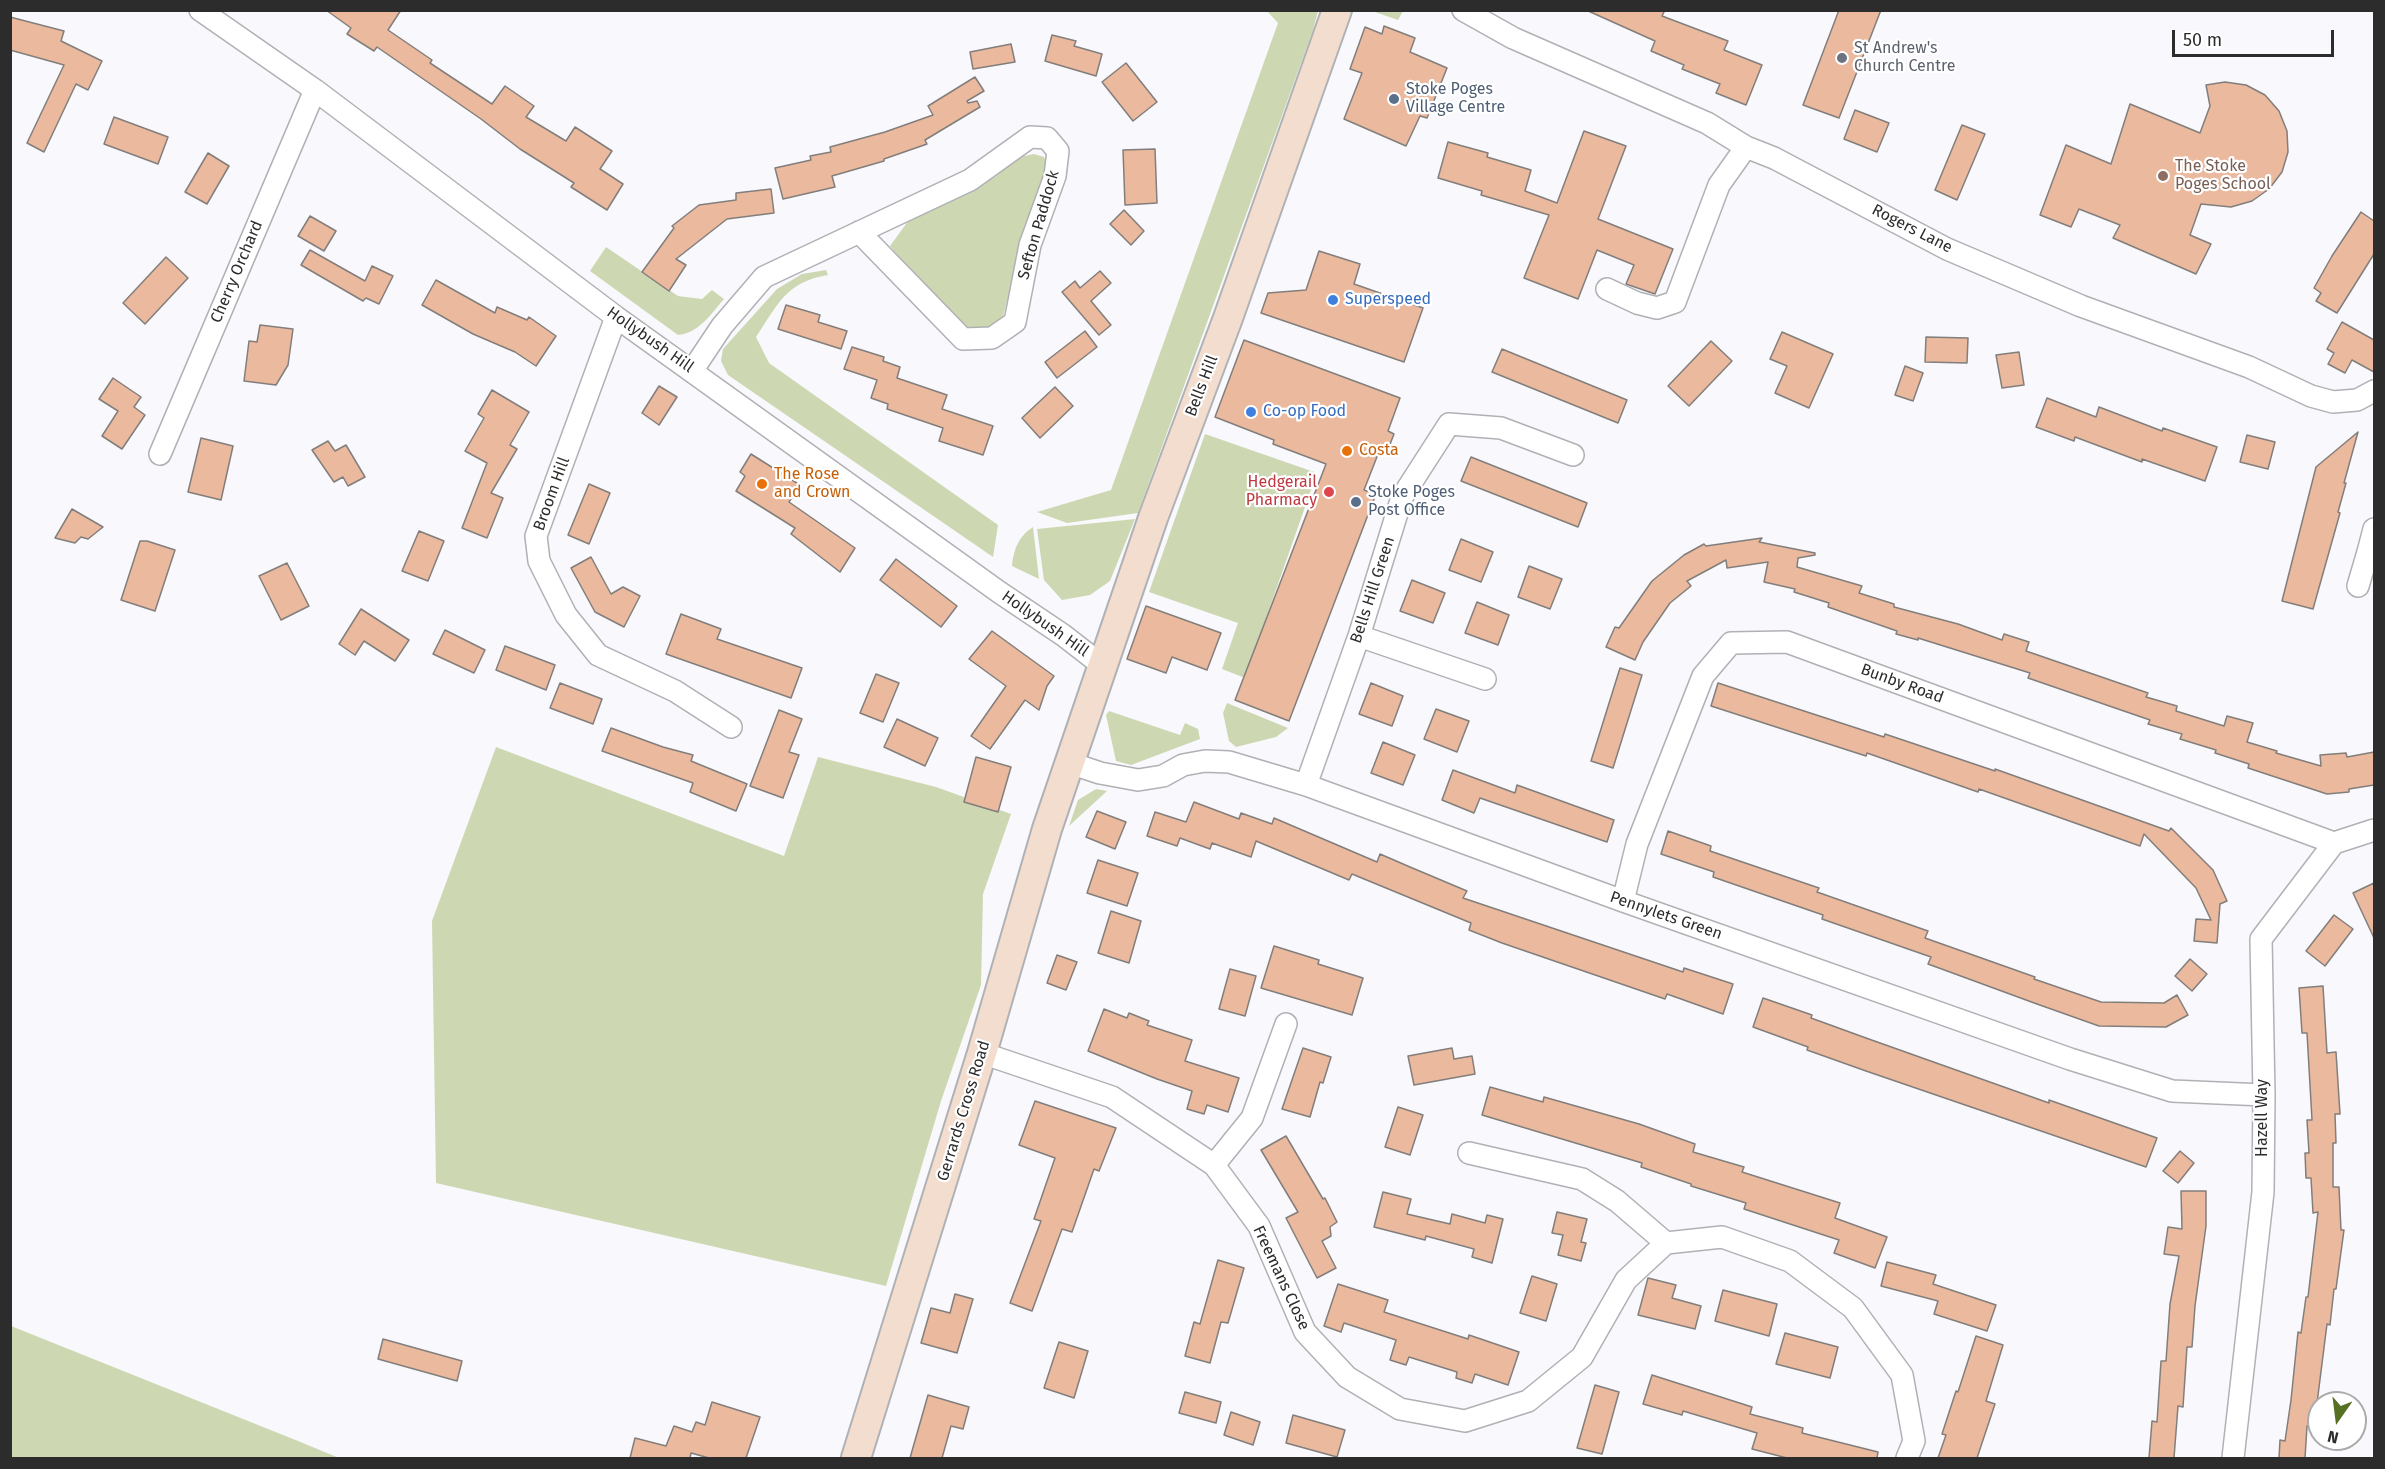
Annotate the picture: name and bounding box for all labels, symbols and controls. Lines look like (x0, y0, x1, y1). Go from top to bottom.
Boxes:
scale bar (2175, 18, 2337, 56)
text: 50 m (2183, 29, 2222, 51)
place label: St Andrew's Church Centre (1854, 39, 1955, 77)
marker: St Andrew's Church Centre (1835, 51, 1849, 65)
place label: Stoke Poges Village Centre (1406, 80, 1505, 118)
marker: Stoke Poges Village Centre (1387, 92, 1401, 106)
place label: The Stoke Poges School (2175, 157, 2271, 195)
street label: Sefton Paddock (1014, 168, 1064, 282)
marker: The Stoke Poges School (2156, 169, 2170, 183)
street label: Rogers Lane (1869, 201, 1955, 257)
street label: Cherry Orchard (207, 218, 267, 326)
place label: Superspeed (1345, 290, 1431, 310)
marker: Superspeed (1326, 293, 1340, 307)
street label: Hollybush Hill (603, 303, 697, 377)
street label: Bells Hill (1182, 353, 1222, 419)
place label: Co-op Food (1263, 402, 1346, 422)
marker: Co-op Food (1244, 405, 1258, 419)
place label: Costa (1359, 441, 1399, 461)
marker: Costa (1340, 444, 1354, 458)
street label: Broom Hill (530, 455, 574, 533)
place label: The Rose and Crown (774, 465, 850, 503)
place label: Hedgerail Pharmacy (1246, 473, 1317, 511)
marker: The Rose and Crown (755, 477, 769, 491)
place label: Stoke Poges Post Office (1368, 483, 1455, 521)
marker: Hedgerail Pharmacy (1322, 485, 1336, 499)
marker: Stoke Poges Post Office (1349, 495, 1363, 509)
street label: Bells Hill Green (1347, 534, 1399, 646)
street label: Hollybush Hill (998, 587, 1092, 661)
street label: Bunby Road (1858, 660, 1946, 708)
street label: Pennylets Green (1607, 888, 1725, 944)
street label: Gerrards Cross Road (933, 1038, 995, 1184)
street label: Hazell Way (2253, 1079, 2273, 1157)
street label: Freemans Close (1248, 1223, 1314, 1333)
north arrow (2307, 1391, 2367, 1451)
text: N (2326, 1427, 2340, 1448)

